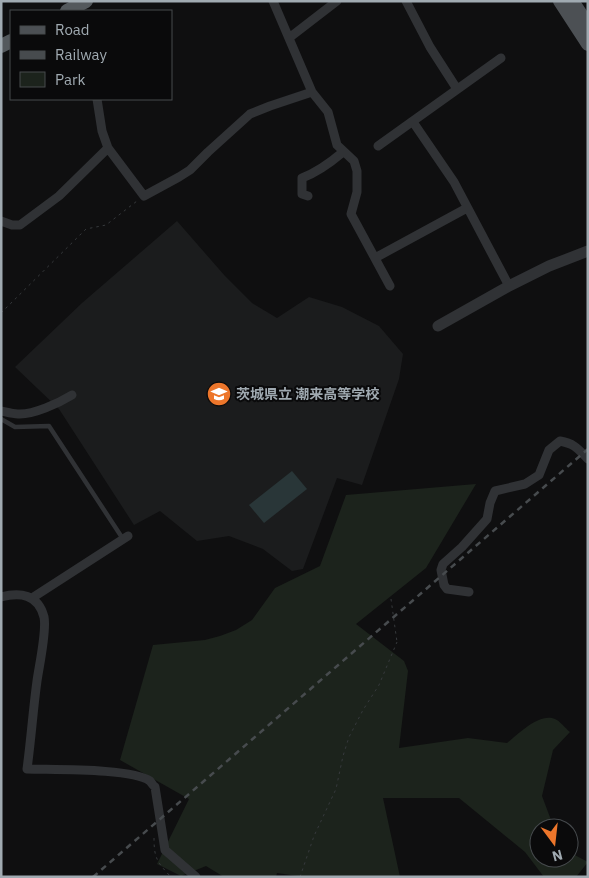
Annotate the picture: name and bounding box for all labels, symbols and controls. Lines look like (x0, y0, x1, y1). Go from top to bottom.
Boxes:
legend (10, 10, 172, 100)
text: Road (55, 20, 90, 39)
text: Railway (55, 45, 108, 64)
text: Park (55, 70, 85, 89)
school or university icon: 茨城県立 潮来高等学校 (206, 381, 232, 407)
place label: 茨城県立 潮来高等学校 (236, 385, 379, 403)
north arrow (529, 818, 579, 868)
text: N (550, 846, 565, 866)

